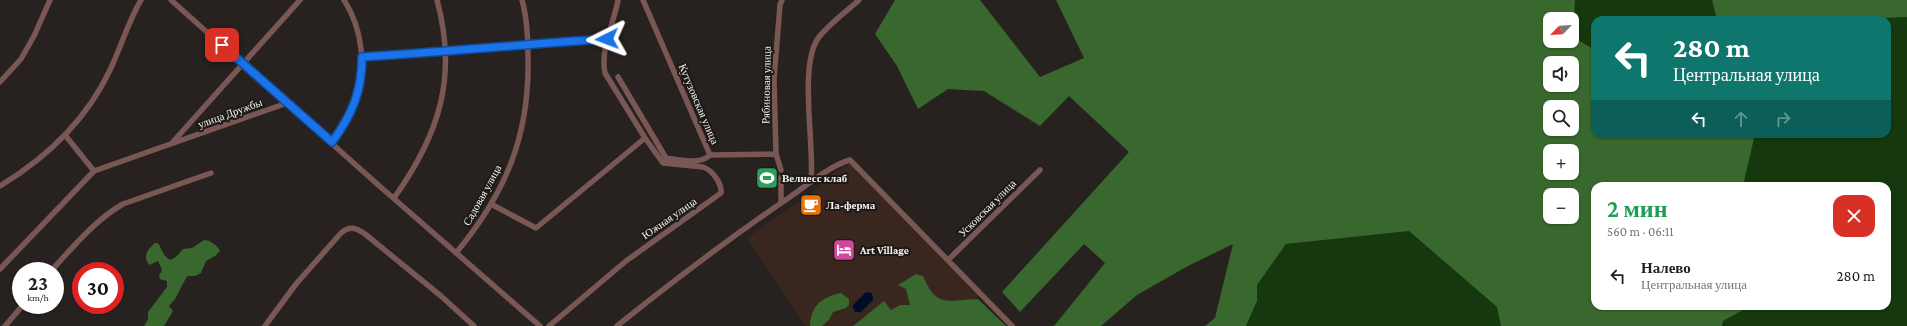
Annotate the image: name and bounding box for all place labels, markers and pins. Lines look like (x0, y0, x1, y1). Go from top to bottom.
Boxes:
pin (205, 28, 239, 62)
sports icon: Велнесс клаб (754, 165, 780, 191)
place label: Велнесс клаб (782, 172, 848, 184)
cafe icon: Ла-ферма (798, 192, 824, 218)
place label: Ла-ферма (826, 199, 876, 211)
hotel icon: Art Village (831, 237, 857, 263)
place label: Art Village (859, 244, 909, 256)

